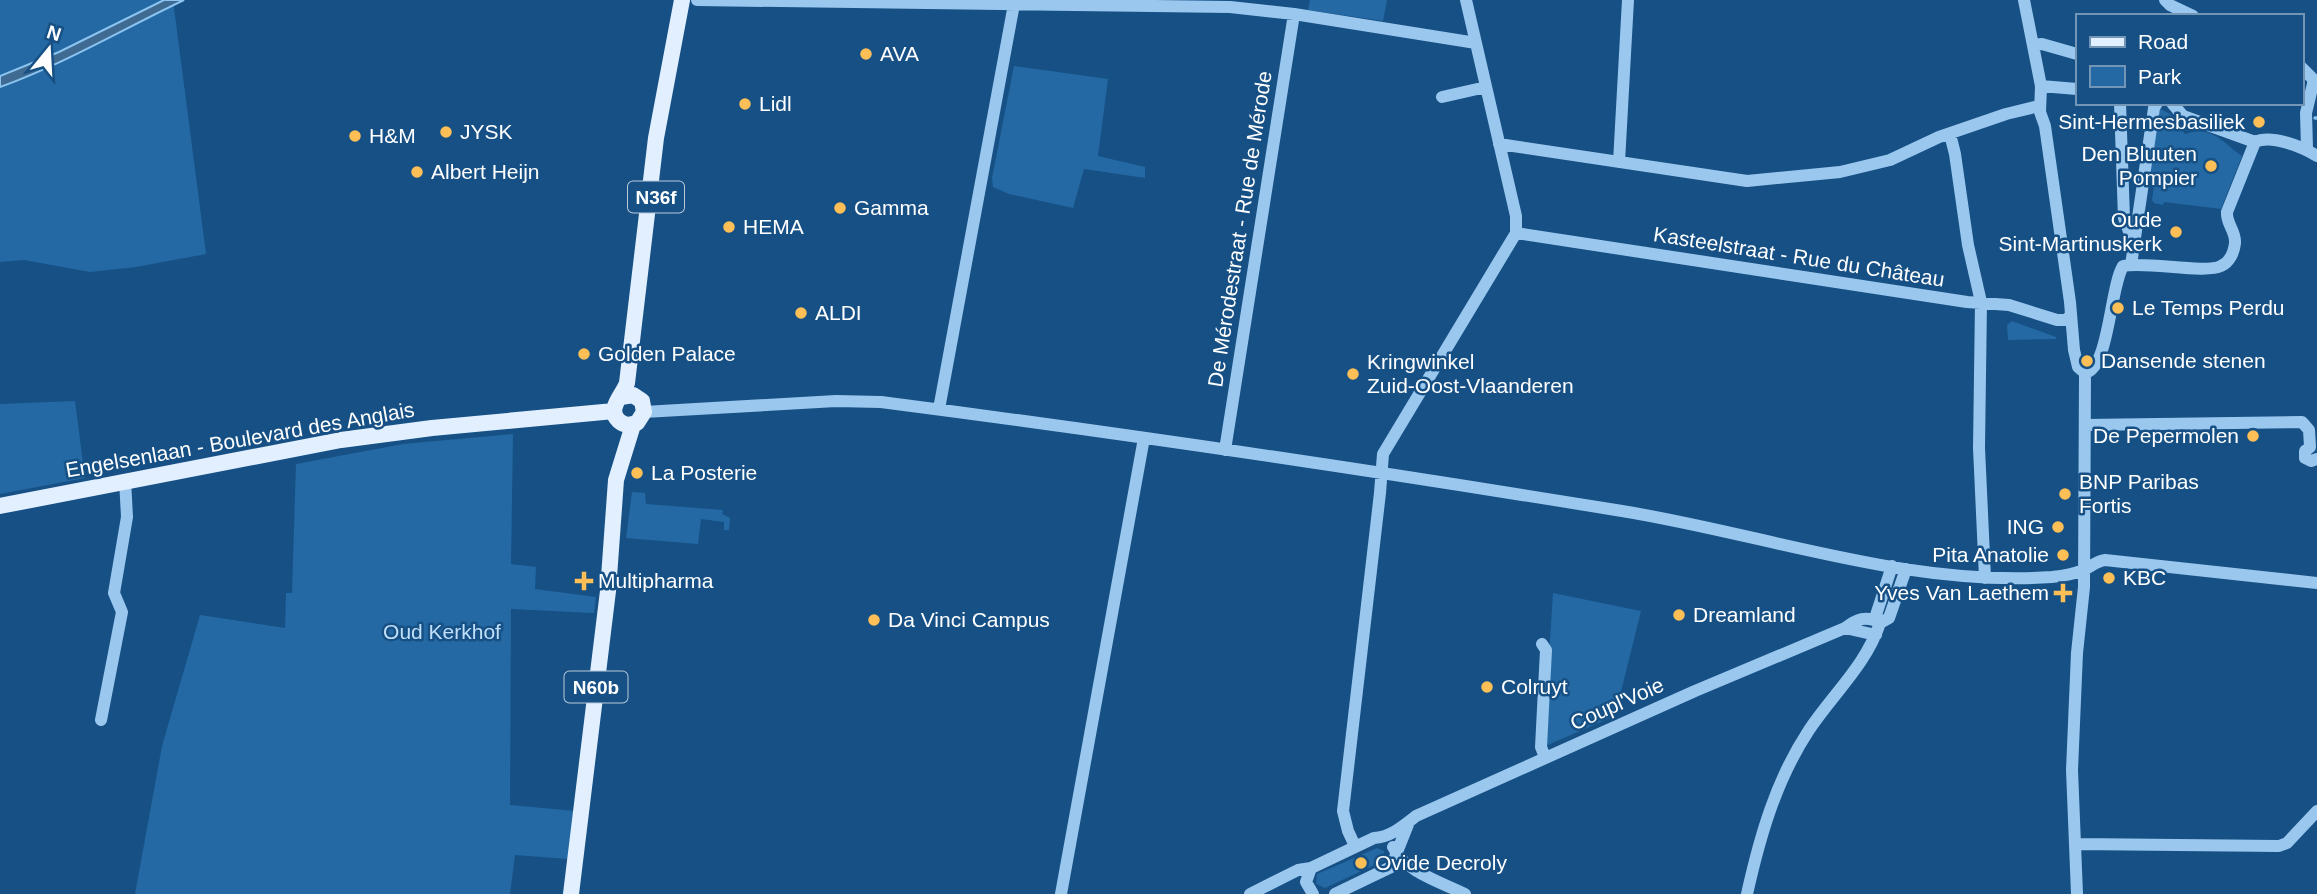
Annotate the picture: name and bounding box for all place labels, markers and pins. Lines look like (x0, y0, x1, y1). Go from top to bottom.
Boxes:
place label: AVA (880, 42, 919, 65)
marker: AVA (858, 46, 874, 62)
place label: Lidl (759, 92, 792, 115)
marker: Lidl (737, 96, 753, 112)
place label: Sint-Hermesbasiliek (2058, 110, 2245, 133)
marker: Sint-Hermesbasiliek (2251, 114, 2267, 130)
place label: JYSK (460, 120, 513, 143)
place label: H&M (369, 124, 416, 147)
marker: JYSK (438, 124, 454, 140)
marker: H&M (347, 128, 363, 144)
place label: Den Bluuten Pompier (2081, 142, 2197, 189)
marker: Den Bluuten Pompier (2203, 158, 2219, 174)
place label: Albert Heijn (431, 160, 540, 183)
marker: Albert Heijn (409, 164, 425, 180)
place label: Gamma (854, 196, 929, 219)
marker: Gamma (832, 200, 848, 216)
place label: Oude Sint-Martinuskerk (1999, 208, 2162, 255)
place label: HEMA (743, 215, 804, 238)
marker: HEMA (721, 219, 737, 235)
marker: Oude Sint-Martinuskerk (2168, 224, 2184, 240)
place label: Le Temps Perdu (2132, 296, 2285, 319)
marker: Le Temps Perdu (2110, 300, 2126, 316)
place label: ALDI (815, 301, 862, 324)
marker: ALDI (793, 305, 809, 321)
place label: Golden Palace (598, 342, 736, 365)
marker: Golden Palace (576, 346, 592, 362)
place label: Dansende stenen (2101, 349, 2266, 372)
place label: Kringwinkel Zuid-Oost-Vlaanderen (1367, 350, 1574, 397)
marker: Dansende stenen (2079, 353, 2095, 369)
marker: Kringwinkel Zuid-Oost-Vlaanderen (1345, 366, 1361, 382)
place label: De Pepermolen (2093, 424, 2239, 447)
marker: De Pepermolen (2245, 428, 2261, 444)
place label: La Posterie (651, 461, 757, 484)
marker: La Posterie (629, 465, 645, 481)
place label: BNP Paribas Fortis (2079, 470, 2199, 517)
marker: BNP Paribas Fortis (2057, 486, 2073, 502)
place label: ING (2007, 515, 2044, 538)
marker: ING (2050, 519, 2066, 535)
place label: Pita Anatolie (1932, 543, 2049, 566)
marker: Pita Anatolie (2055, 547, 2071, 563)
place label: KBC (2123, 566, 2166, 589)
place label: Multipharma (598, 569, 714, 592)
marker: KBC (2101, 570, 2117, 586)
marker: Multipharma (576, 573, 592, 589)
place label: Yves Van Laethem (1874, 581, 2049, 604)
marker: Yves Van Laethem (2055, 585, 2071, 601)
place label: Dreamland (1693, 603, 1796, 626)
marker: Dreamland (1671, 607, 1687, 623)
place label: Da Vinci Campus (888, 608, 1050, 631)
marker: Da Vinci Campus (866, 612, 882, 628)
place label: Colruyt (1501, 675, 1568, 698)
marker: Colruyt (1479, 679, 1495, 695)
place label: Ovide Decroly (1375, 851, 1507, 874)
marker: Ovide Decroly (1353, 855, 1369, 871)

